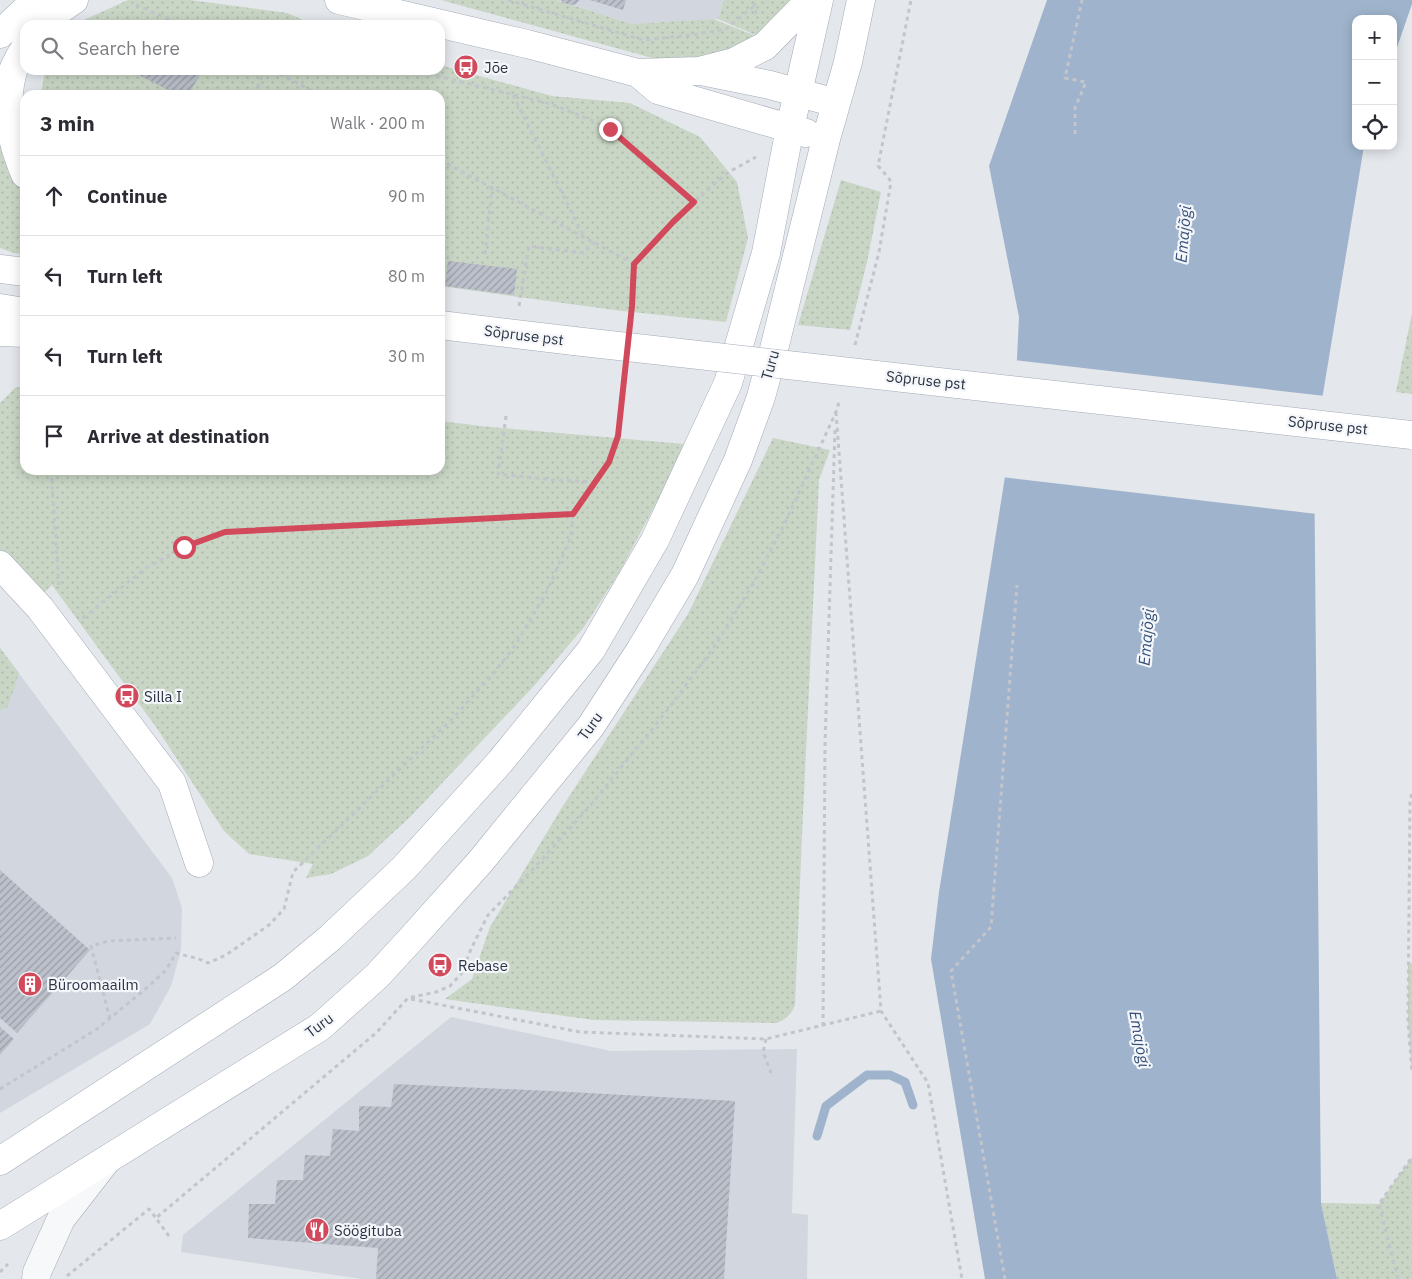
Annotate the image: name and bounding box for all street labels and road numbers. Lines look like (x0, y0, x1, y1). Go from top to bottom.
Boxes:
street label: Sõpruse pst (483, 321, 565, 349)
street label: Turu (757, 348, 783, 382)
street label: Sõpruse pst (885, 366, 967, 394)
street label: Sõpruse pst (1287, 411, 1369, 439)
street label: Turu (573, 708, 607, 744)
street label: Turu (301, 1008, 337, 1042)

